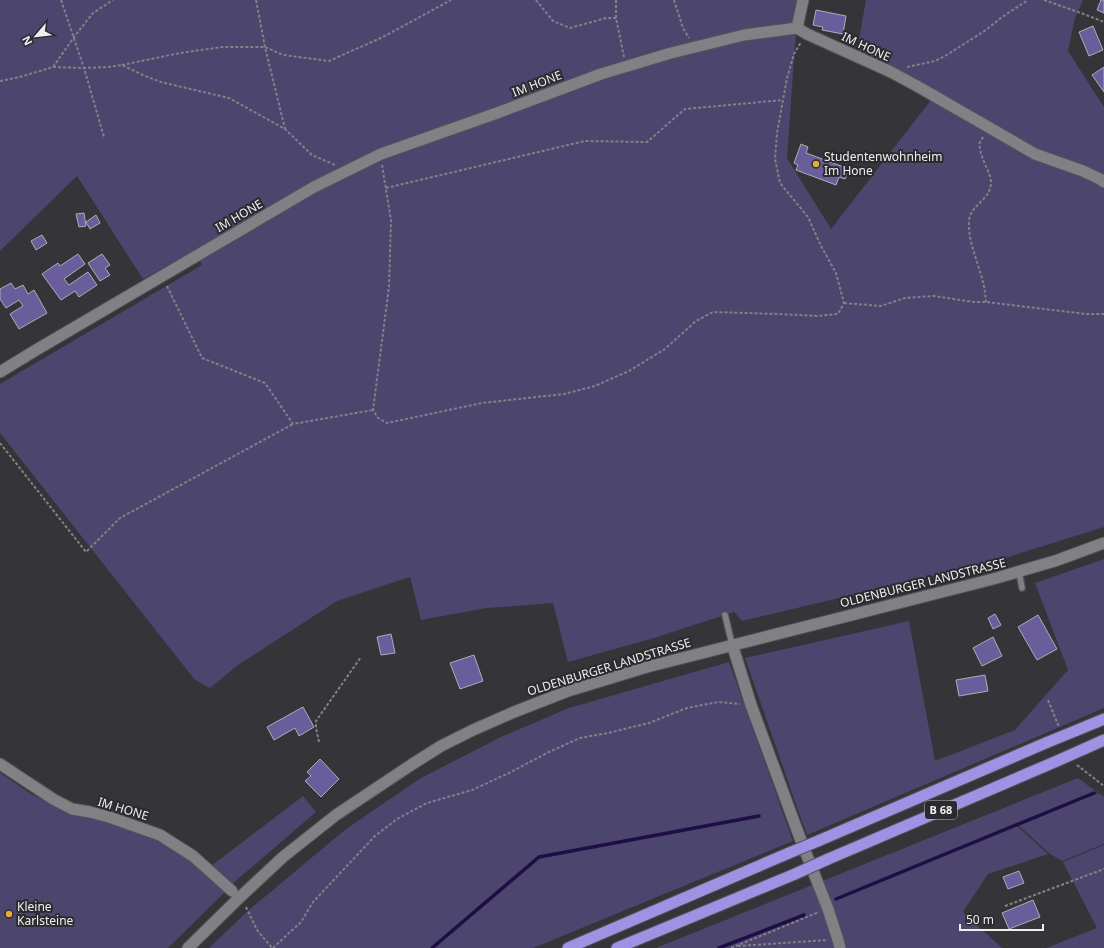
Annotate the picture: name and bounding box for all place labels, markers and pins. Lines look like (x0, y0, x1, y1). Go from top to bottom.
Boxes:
place label: Studentenwohnheim Im Hone (824, 148, 942, 179)
marker: Studentenwohnheim Im Hone (811, 159, 821, 169)
place label: Kleine Karlsteine (17, 898, 74, 929)
marker: Kleine Karlsteine (4, 909, 14, 919)

